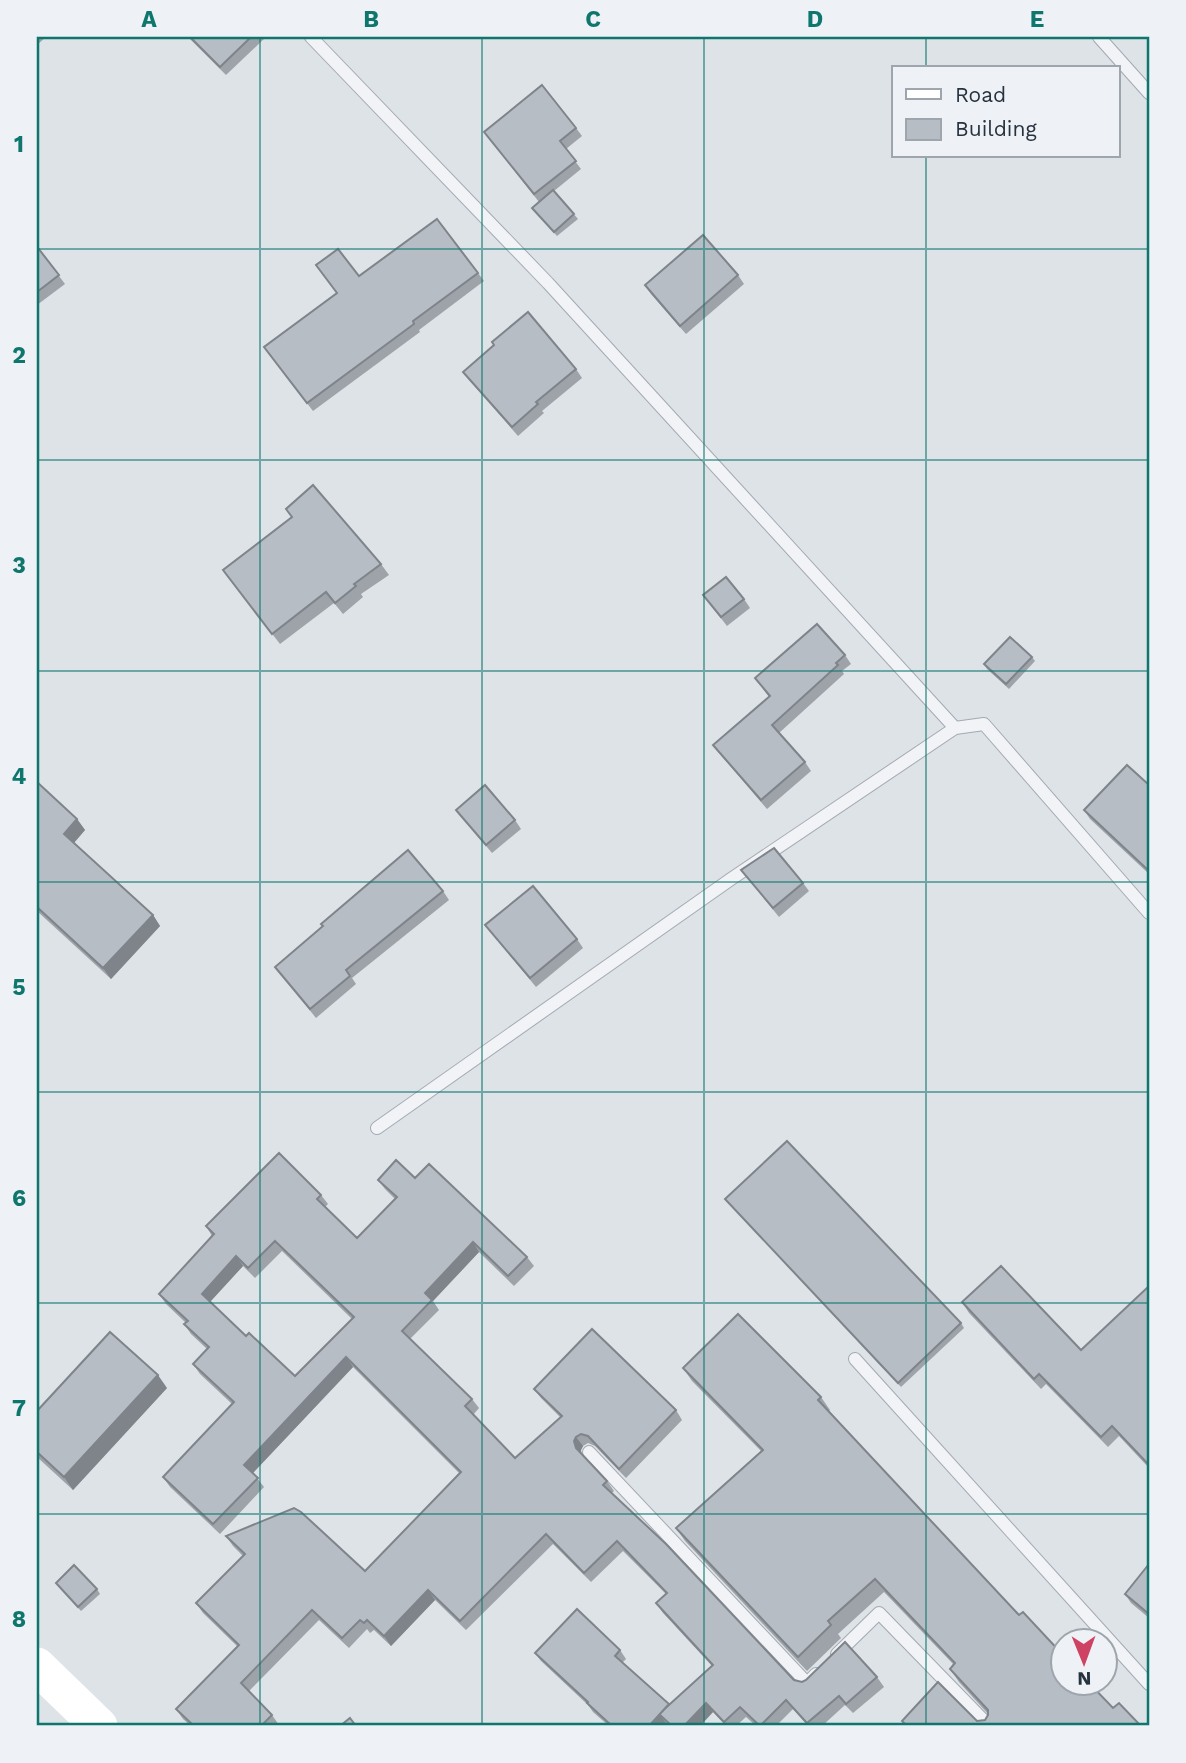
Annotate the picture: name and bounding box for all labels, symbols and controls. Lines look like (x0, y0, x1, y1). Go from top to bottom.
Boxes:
text: A (141, 6, 157, 33)
text: B (363, 6, 379, 33)
text: C (585, 6, 601, 33)
text: D (807, 6, 823, 33)
text: E (1030, 6, 1044, 33)
legend (892, 66, 1120, 158)
text: Road (955, 82, 1006, 107)
text: Building (955, 116, 1037, 141)
text: 1 (14, 131, 24, 158)
text: 2 (12, 342, 26, 369)
text: 3 (12, 552, 26, 579)
text: 4 (12, 763, 27, 790)
text: 5 (12, 974, 26, 1001)
text: 6 (12, 1185, 26, 1212)
text: 7 (12, 1395, 26, 1422)
text: 8 (12, 1606, 26, 1633)
north arrow (1050, 1626, 1120, 1696)
text: N (1077, 1667, 1092, 1690)

